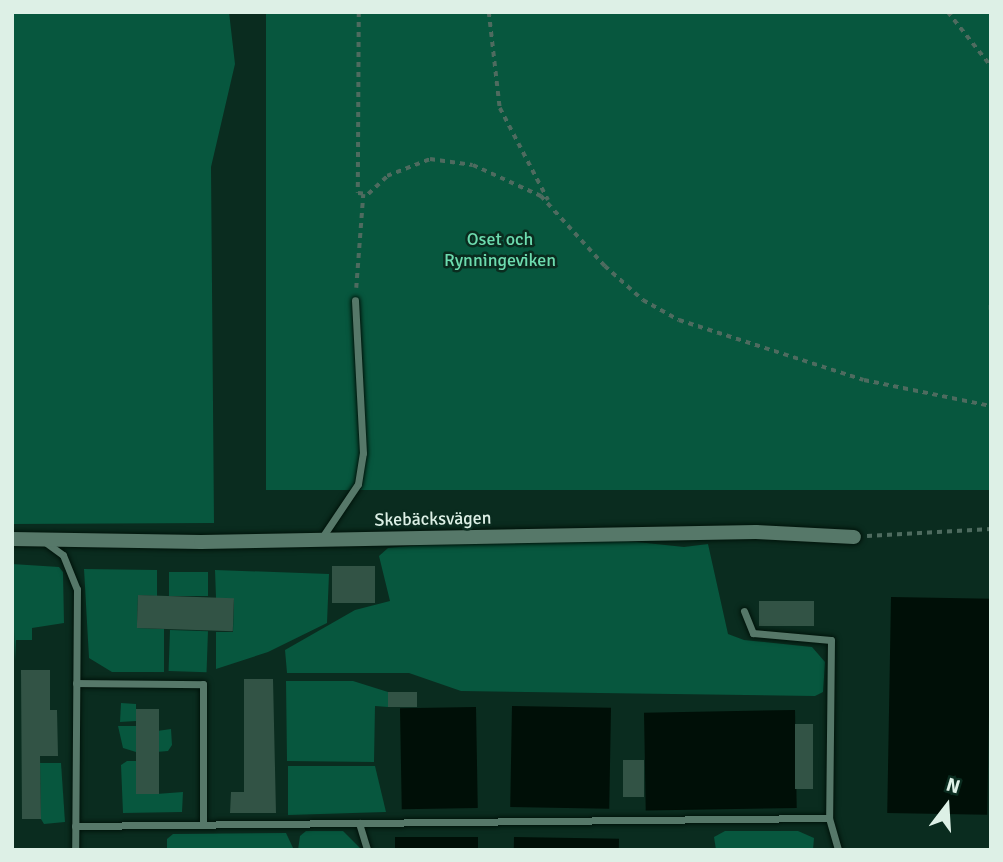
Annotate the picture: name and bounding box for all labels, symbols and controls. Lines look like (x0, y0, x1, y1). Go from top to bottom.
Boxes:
park label: Oset och Rynningeviken (444, 229, 556, 272)
street label: Skebäcksvägen (374, 507, 492, 531)
north arrow (912, 771, 982, 841)
text: N (943, 773, 963, 799)

